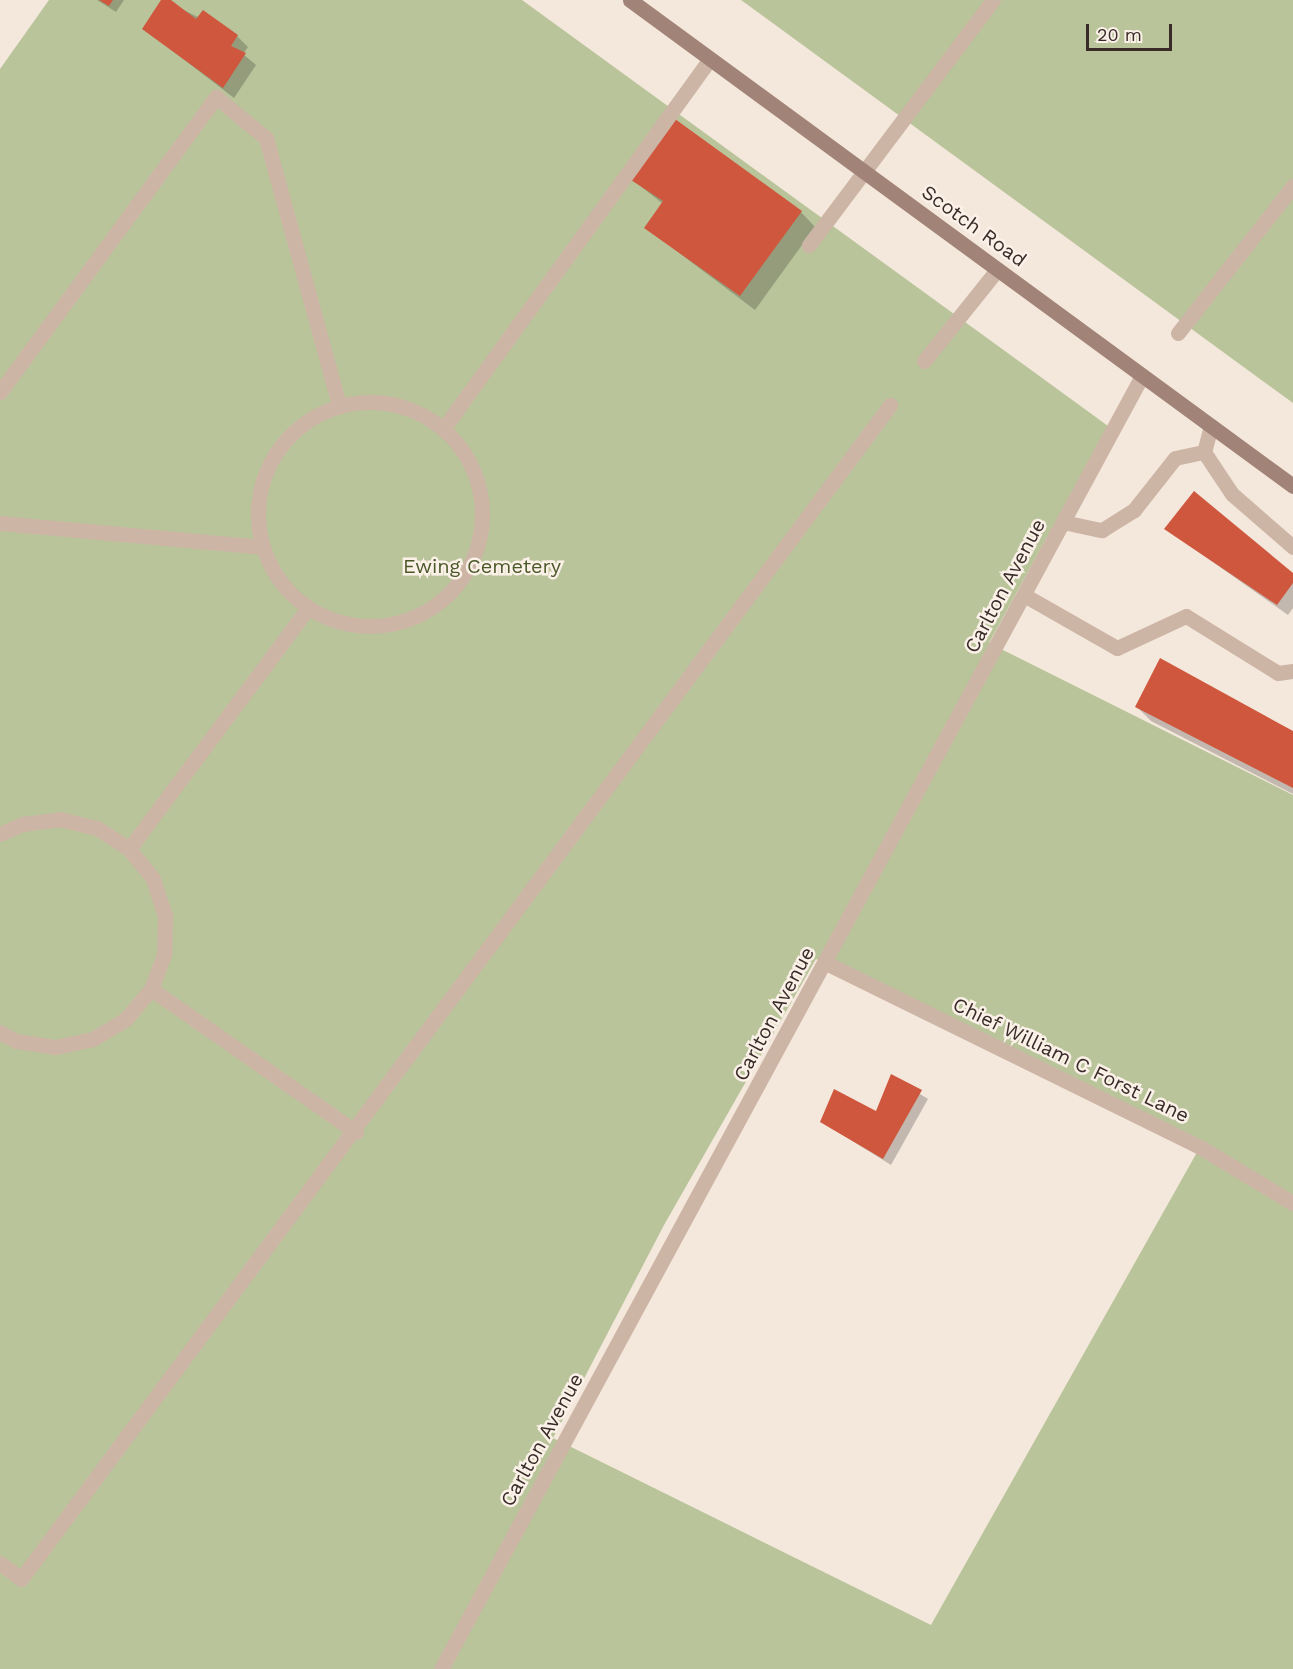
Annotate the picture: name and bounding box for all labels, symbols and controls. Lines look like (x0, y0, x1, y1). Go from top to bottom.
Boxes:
scale bar (1089, 12, 1174, 50)
text: 20 m (1097, 24, 1142, 45)
street label: Scotch Road (917, 180, 1031, 272)
street label: Carlton Avenue (959, 514, 1051, 658)
park label: Ewing Cemetery (403, 554, 561, 578)
street label: Carlton Avenue (728, 942, 820, 1086)
street label: Chief William C Forst Lane (948, 992, 1194, 1128)
street label: Carlton Avenue (495, 1369, 589, 1511)

